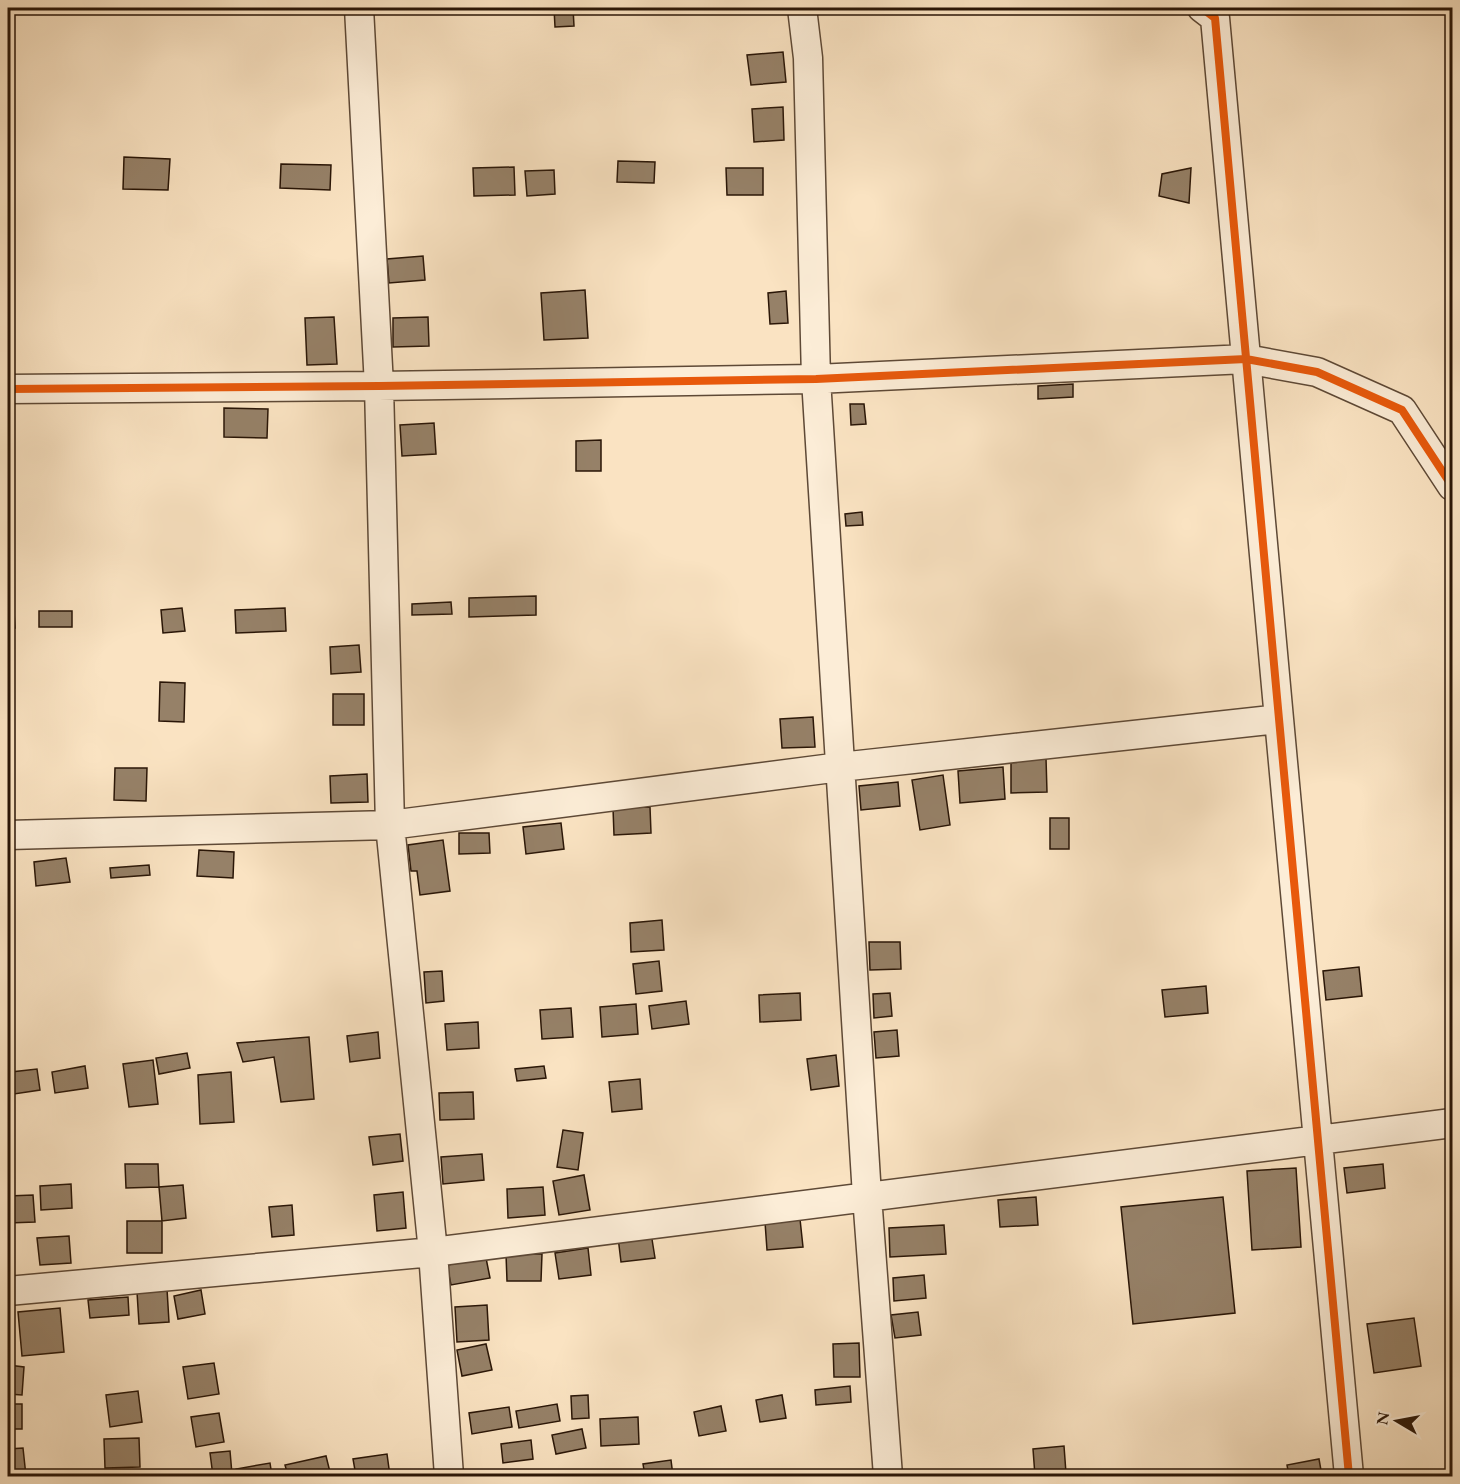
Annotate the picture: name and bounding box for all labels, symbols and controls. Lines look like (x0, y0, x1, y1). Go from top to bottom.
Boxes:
north arrow (1367, 1391, 1427, 1451)
text: N (1371, 1410, 1394, 1427)

